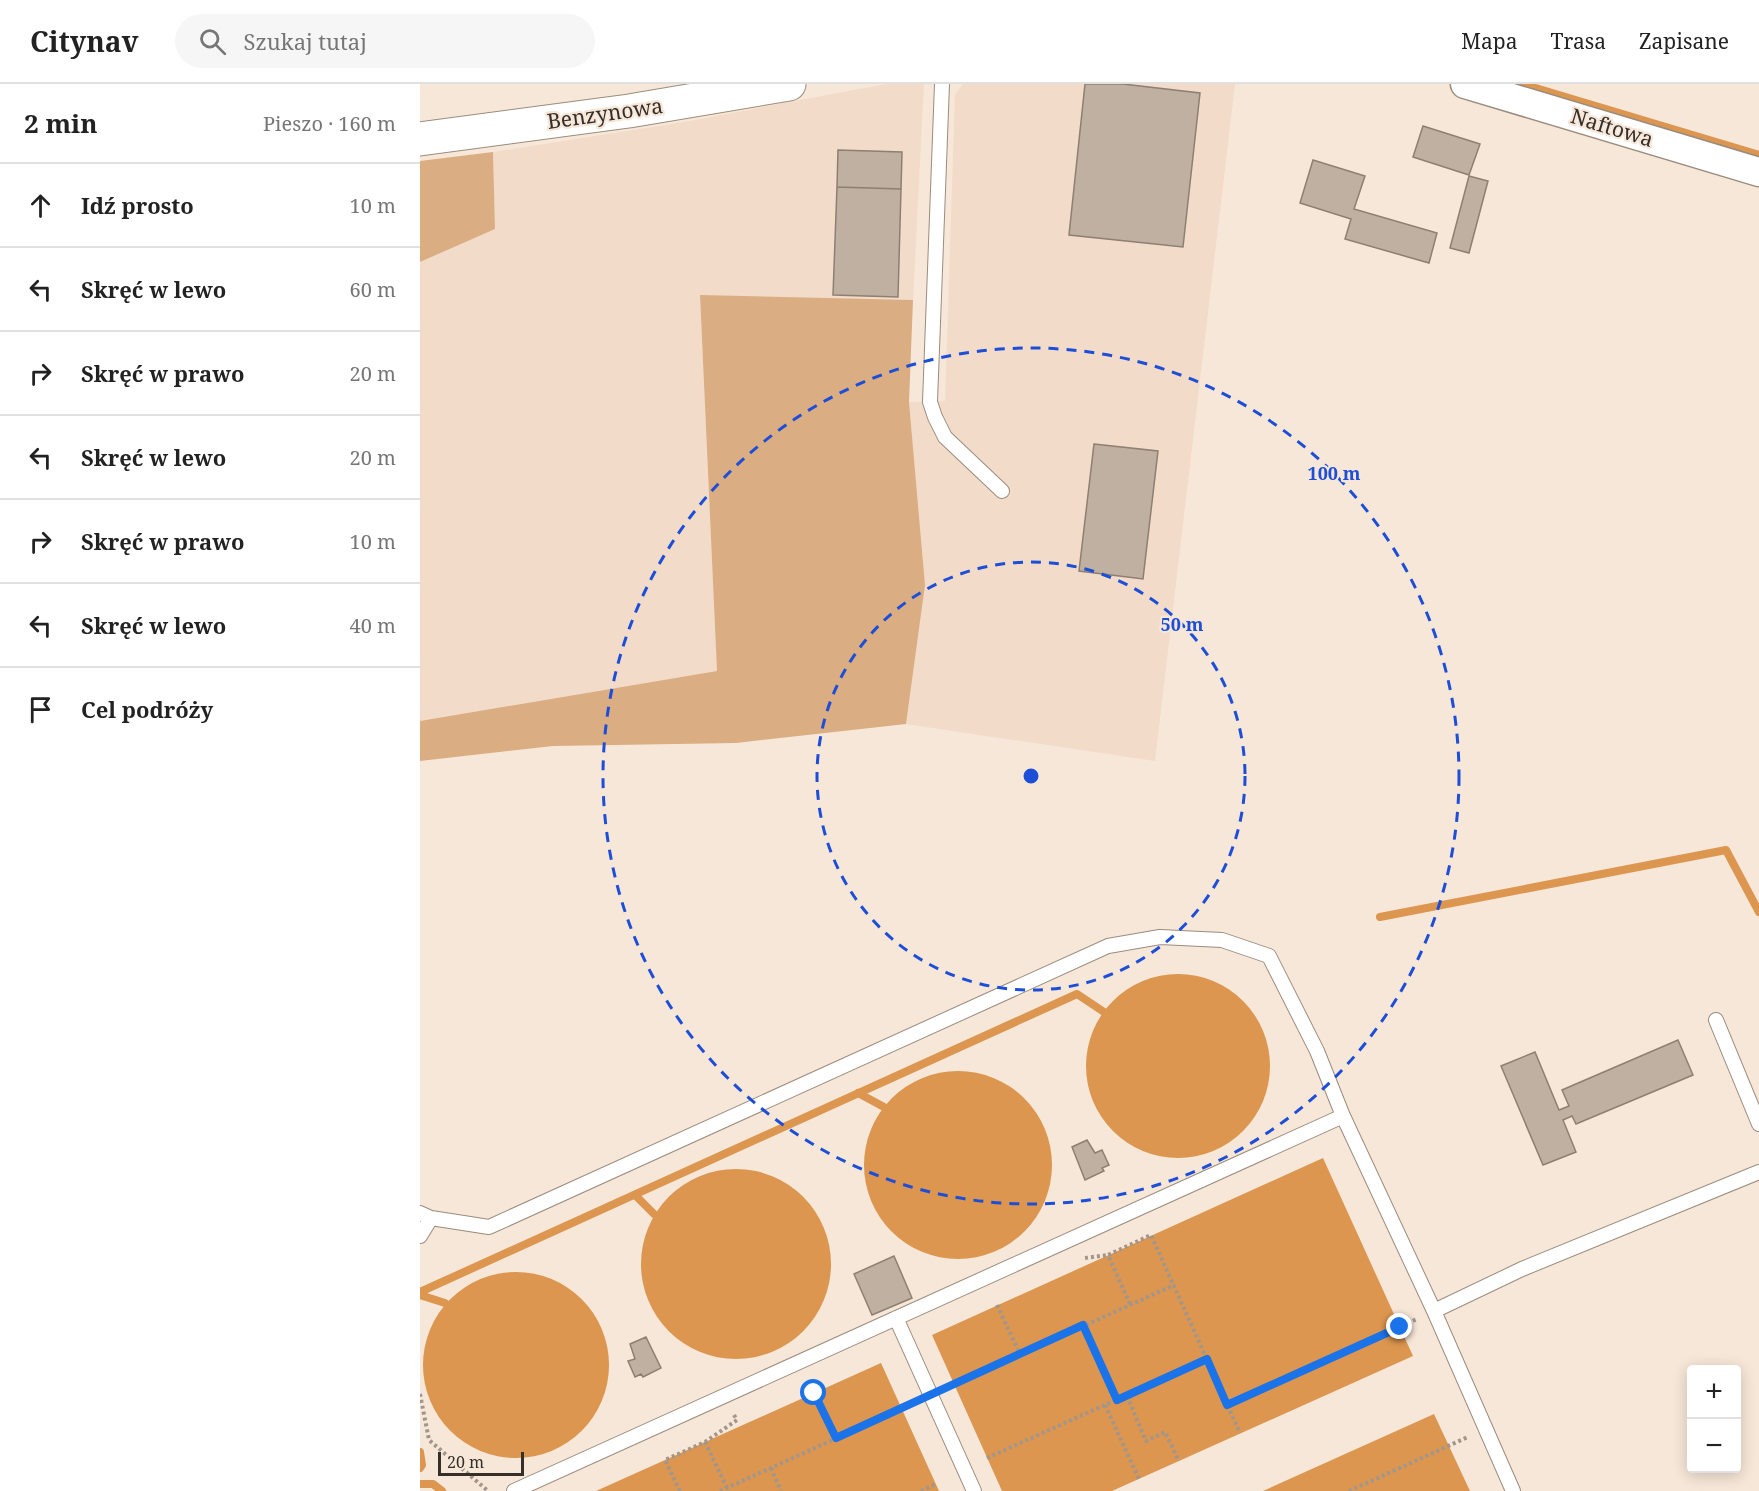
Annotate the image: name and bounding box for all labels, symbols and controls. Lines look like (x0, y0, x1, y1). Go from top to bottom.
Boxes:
search box (175, 14, 595, 68)
text: Citynav (30, 22, 139, 60)
icon: search (196, 25, 229, 58)
text: Szukaj tutaj (244, 26, 367, 56)
text: Mapa (1461, 27, 1518, 55)
text: Trasa (1551, 27, 1606, 55)
text: Zapisane (1639, 27, 1729, 55)
street label: Benzynowa (545, 91, 665, 135)
street label: Naftowa (1568, 101, 1657, 153)
text: 2 min (24, 105, 98, 141)
text: Pieszo · 160 m (263, 110, 396, 137)
icon: ahead (24, 189, 57, 222)
text: Idź prosto (81, 190, 194, 220)
text: 10 m (350, 192, 396, 219)
icon: left (24, 273, 57, 306)
text: Skręć w lewo (81, 274, 226, 304)
text: 60 m (350, 276, 396, 303)
icon: right (24, 357, 57, 390)
text: Skręć w prawo (81, 358, 244, 388)
text: 20 m (350, 360, 396, 387)
icon: left (24, 441, 57, 474)
text: Skręć w lewo (81, 442, 226, 472)
text: 20 m (350, 444, 396, 471)
text: 100 m (1308, 461, 1361, 485)
icon: right (24, 525, 57, 558)
text: Skręć w prawo (81, 526, 244, 556)
text: 10 m (350, 528, 396, 555)
icon: left (24, 609, 57, 642)
text: Skręć w lewo (81, 610, 226, 640)
text: 40 m (350, 612, 396, 639)
text: 50 m (1161, 612, 1204, 636)
icon: arrive (24, 693, 57, 726)
text: Cel podróży (81, 694, 213, 724)
centre of rings (1021, 766, 1041, 786)
route end (1386, 1313, 1412, 1339)
map controls (1687, 1365, 1741, 1473)
button: + (1687, 1365, 1741, 1419)
route start (800, 1379, 826, 1405)
button: − (1687, 1419, 1741, 1473)
scale bar (438, 1449, 524, 1476)
text: 20 m (447, 1451, 484, 1473)

